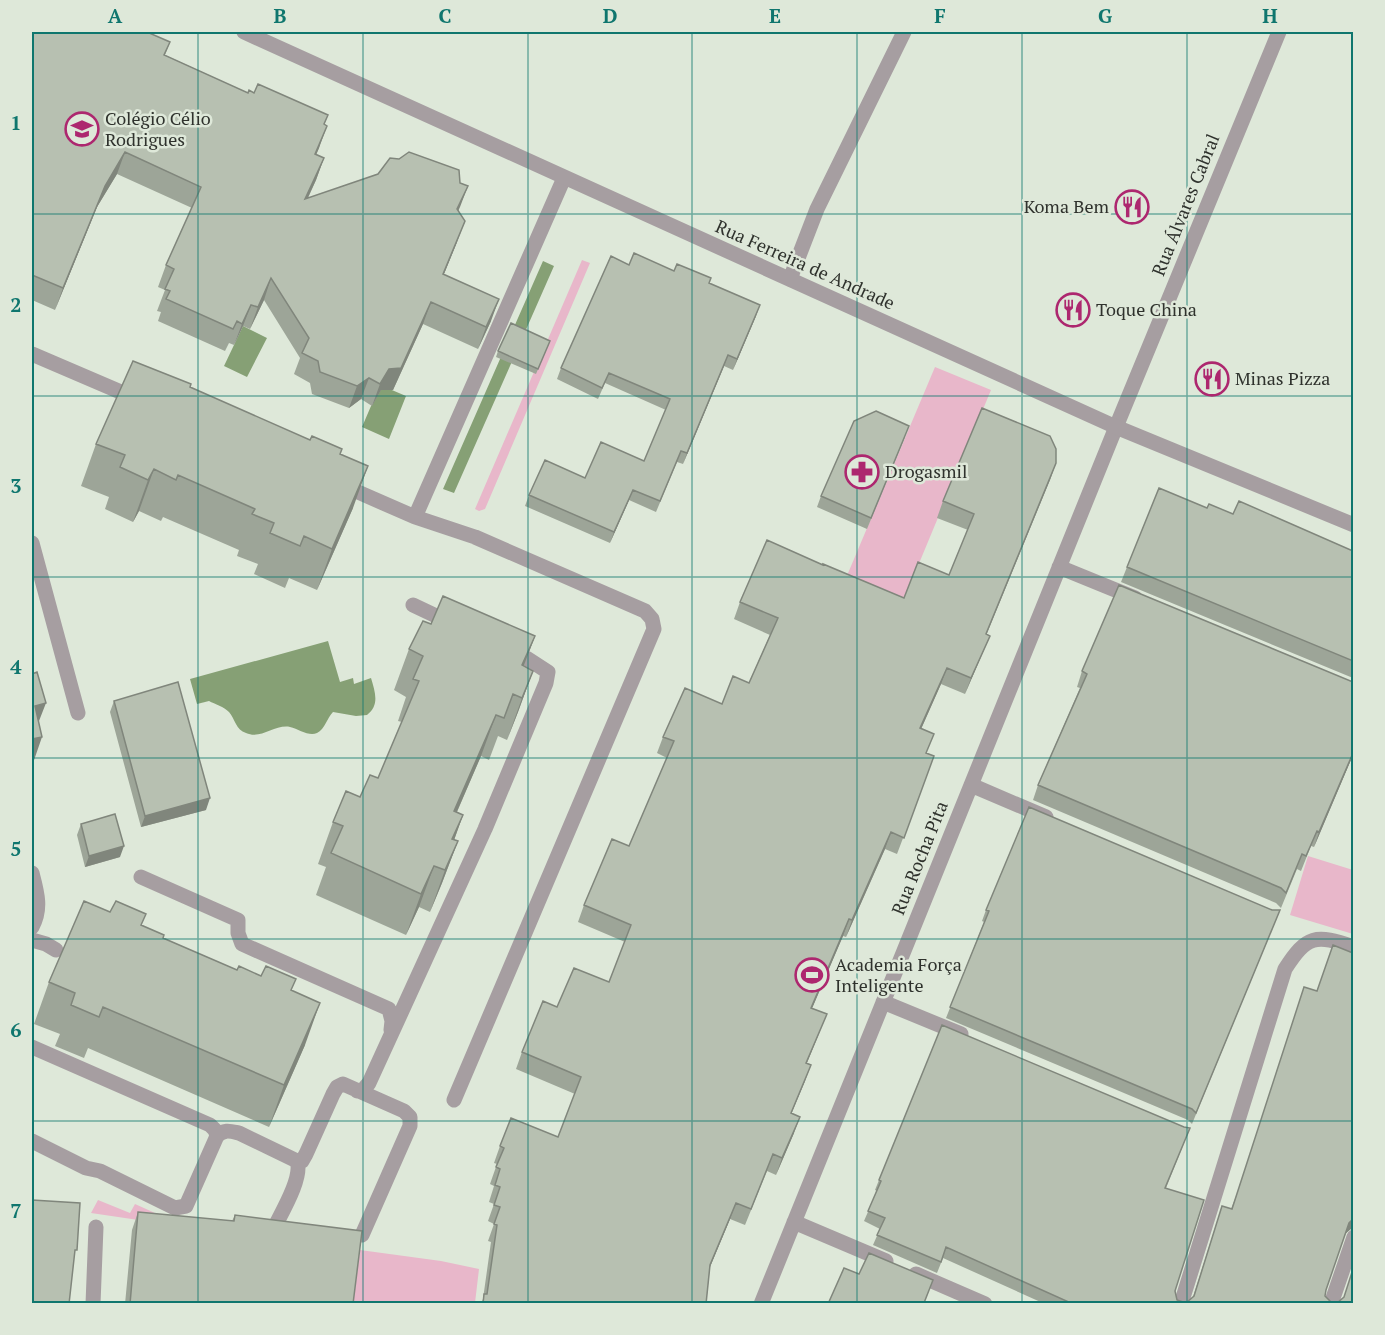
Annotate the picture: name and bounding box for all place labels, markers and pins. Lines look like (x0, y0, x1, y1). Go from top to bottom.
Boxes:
place label: Colégio Célio Rodrigues (105, 106, 211, 151)
school or university icon: Colégio Célio Rodrigues (64, 111, 100, 147)
restaurant icon: Koma Bem (1114, 189, 1150, 225)
place label: Koma Bem (1024, 194, 1109, 218)
restaurant icon: Toque China (1055, 292, 1091, 328)
place label: Toque China (1096, 297, 1197, 321)
restaurant icon: Minas Pizza (1194, 361, 1230, 397)
place label: Minas Pizza (1235, 366, 1330, 390)
pharmacy icon: Drogasmil (844, 454, 880, 490)
place label: Drogasmil (885, 459, 967, 483)
place label: Academia Força Inteligente (835, 952, 962, 997)
sports icon: Academia Força Inteligente (794, 957, 830, 993)

